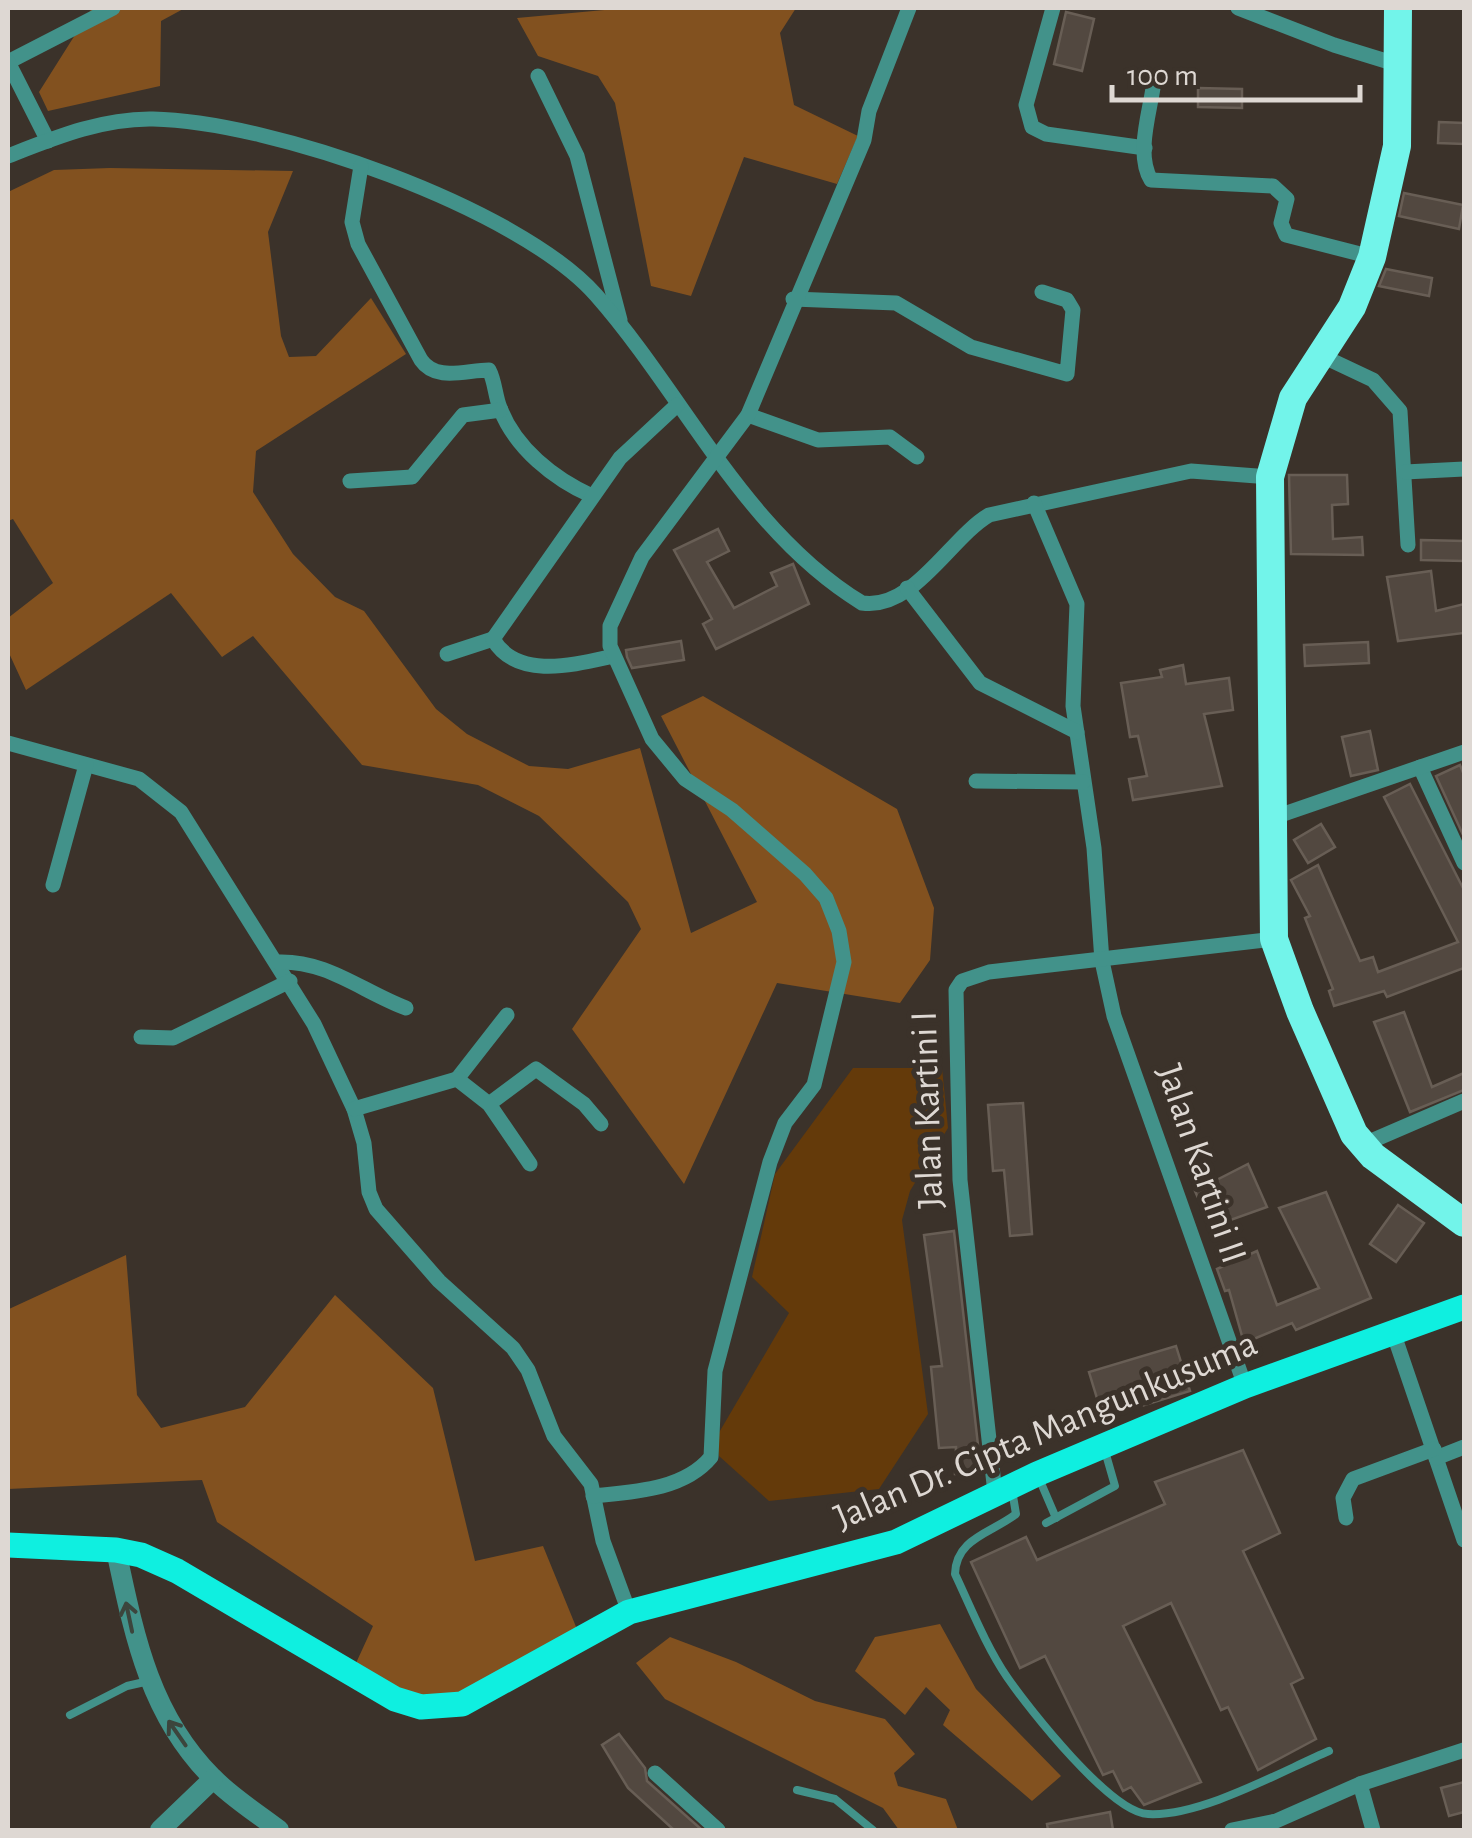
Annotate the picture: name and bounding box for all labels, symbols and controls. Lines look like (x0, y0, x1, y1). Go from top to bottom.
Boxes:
scale bar (1112, 40, 1360, 102)
text: 100 m (1127, 61, 1198, 91)
street label: Jalan Kartini I (906, 1011, 950, 1209)
street label: Jalan Kartini II (1149, 1060, 1253, 1268)
street label: Jalan Dr. Cipta Mangunkusuma (829, 1325, 1263, 1537)
one-way arrow (119, 1602, 138, 1634)
one-way arrow (167, 1719, 188, 1747)

